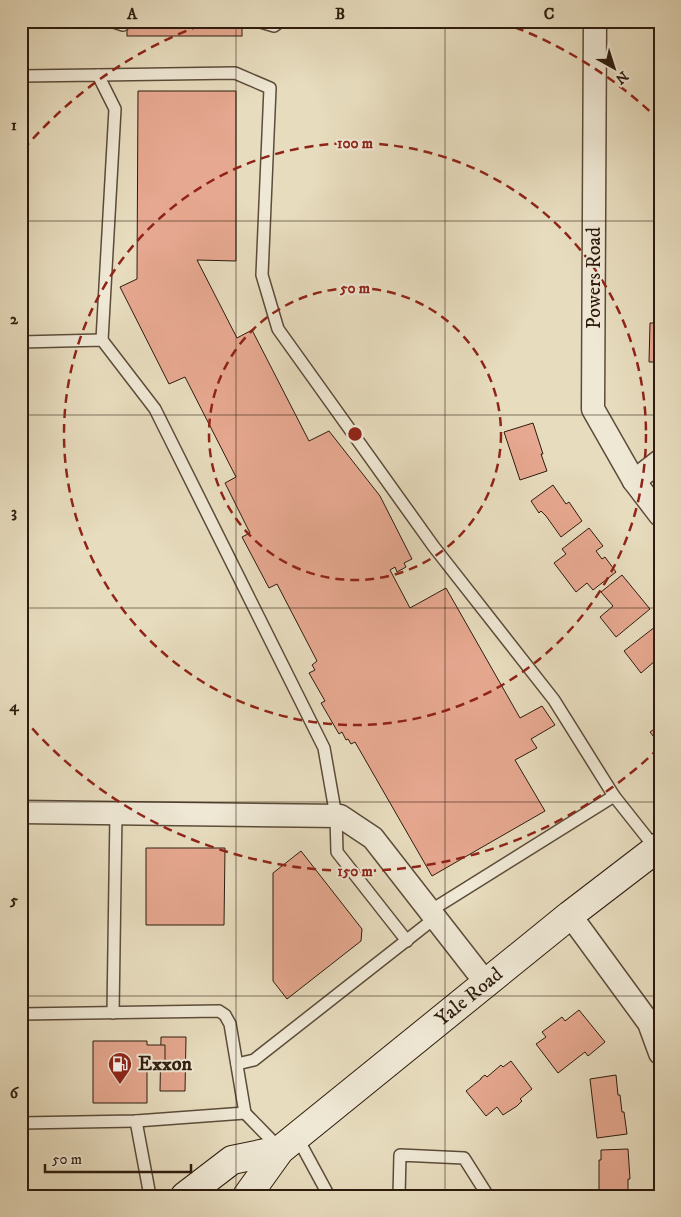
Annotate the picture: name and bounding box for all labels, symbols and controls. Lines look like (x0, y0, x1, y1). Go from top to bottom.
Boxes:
text: A (126, 4, 138, 24)
text: B (335, 4, 345, 24)
text: C (544, 4, 554, 24)
north arrow (588, 42, 638, 92)
text: N (611, 67, 632, 88)
text: 1 (11, 115, 17, 135)
text: 100 m (337, 134, 374, 153)
street label: Powers Road (582, 227, 607, 329)
text: 50 m (339, 279, 371, 298)
text: 2 (10, 309, 19, 329)
centre of rings (346, 425, 364, 443)
text: 3 (11, 502, 17, 522)
text: 4 (8, 696, 19, 716)
text: 150 m (337, 862, 373, 881)
text: 5 (9, 890, 18, 910)
street label: Yale Road (430, 962, 508, 1032)
fuel station icon: Exxon (107, 1051, 133, 1085)
place label: Exxon (138, 1052, 192, 1077)
text: 6 (10, 1083, 20, 1103)
scale bar (45, 1142, 191, 1174)
text: 50 m (52, 1150, 82, 1169)

